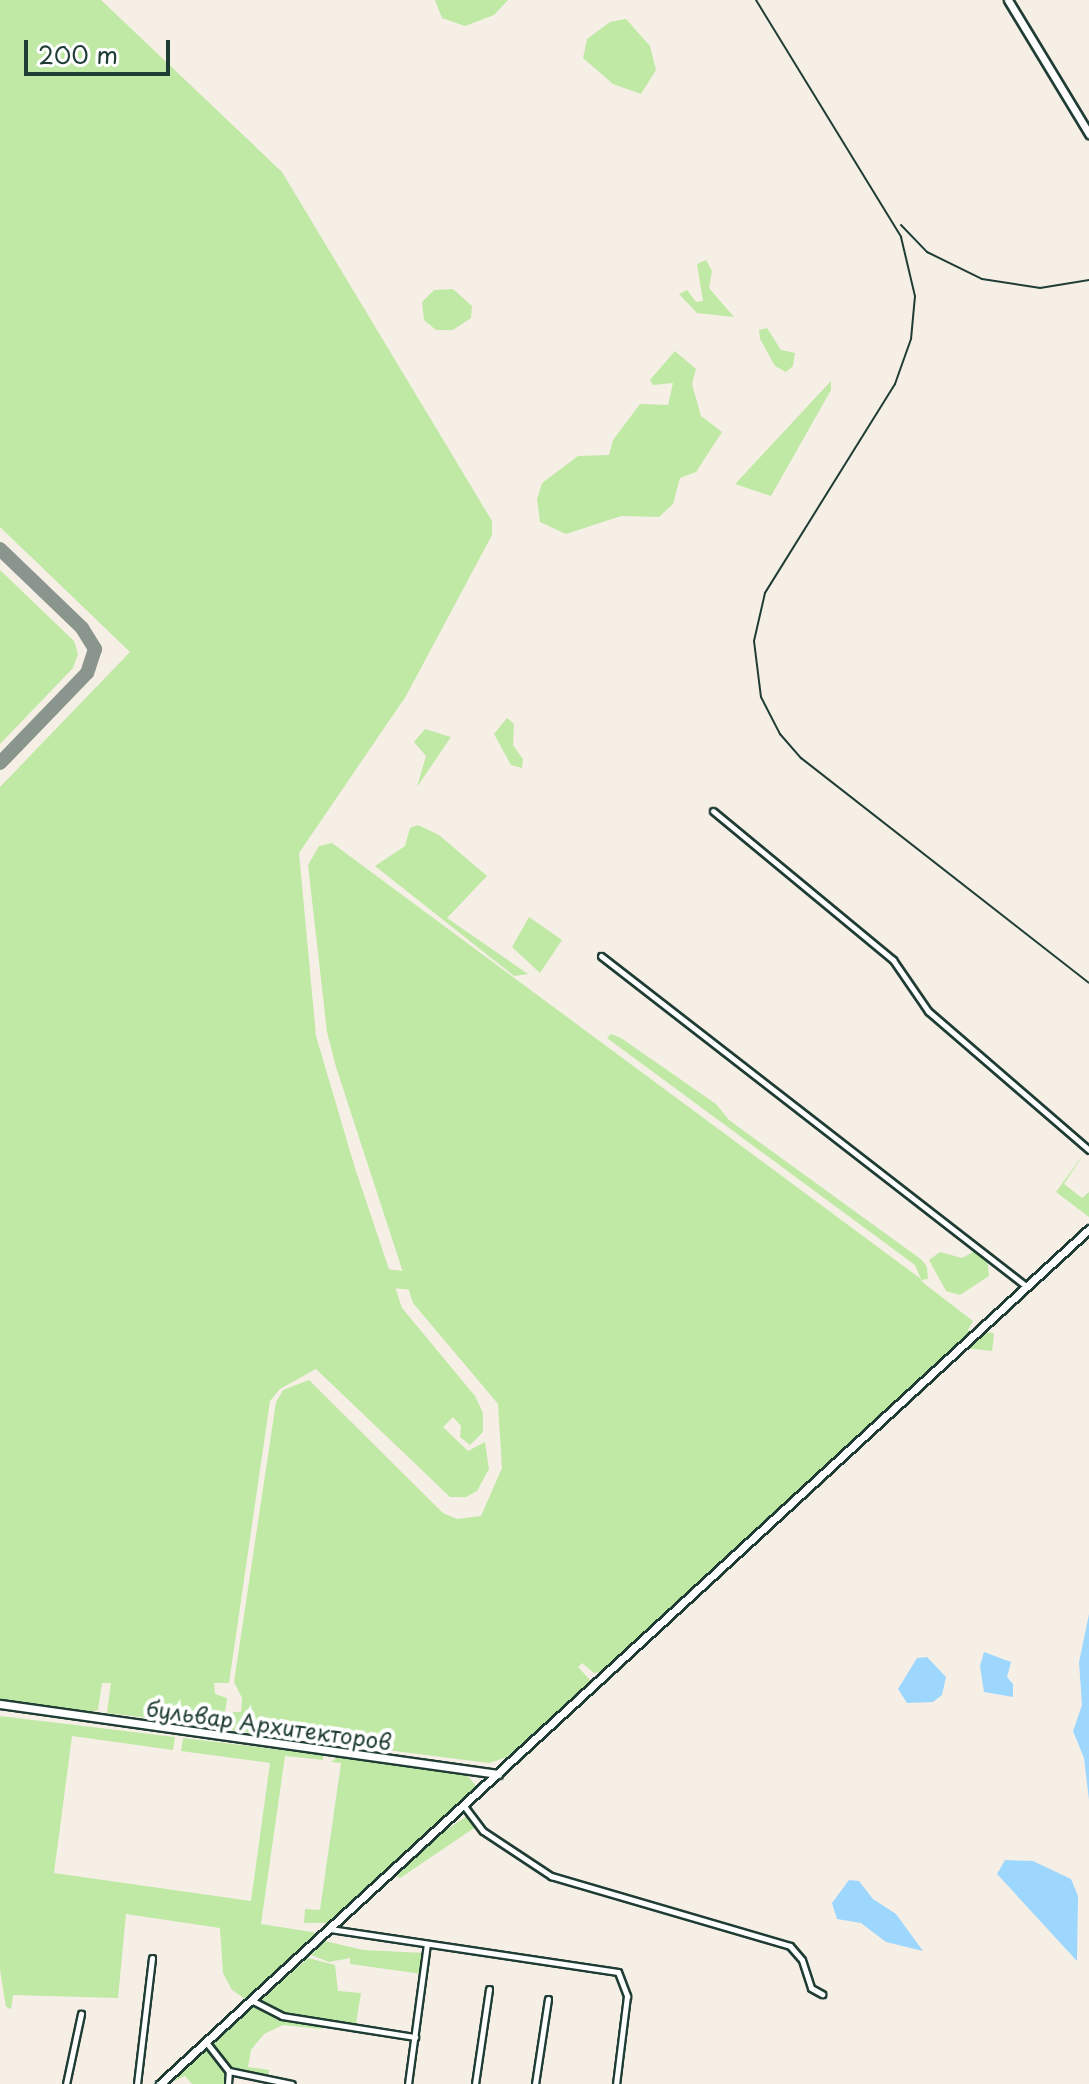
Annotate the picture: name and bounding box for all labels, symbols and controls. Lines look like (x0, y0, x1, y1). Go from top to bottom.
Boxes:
scale bar (28, 24, 174, 74)
text: 200 m (38, 36, 118, 72)
street label: бульвар Архитекторов (144, 1694, 394, 1754)

